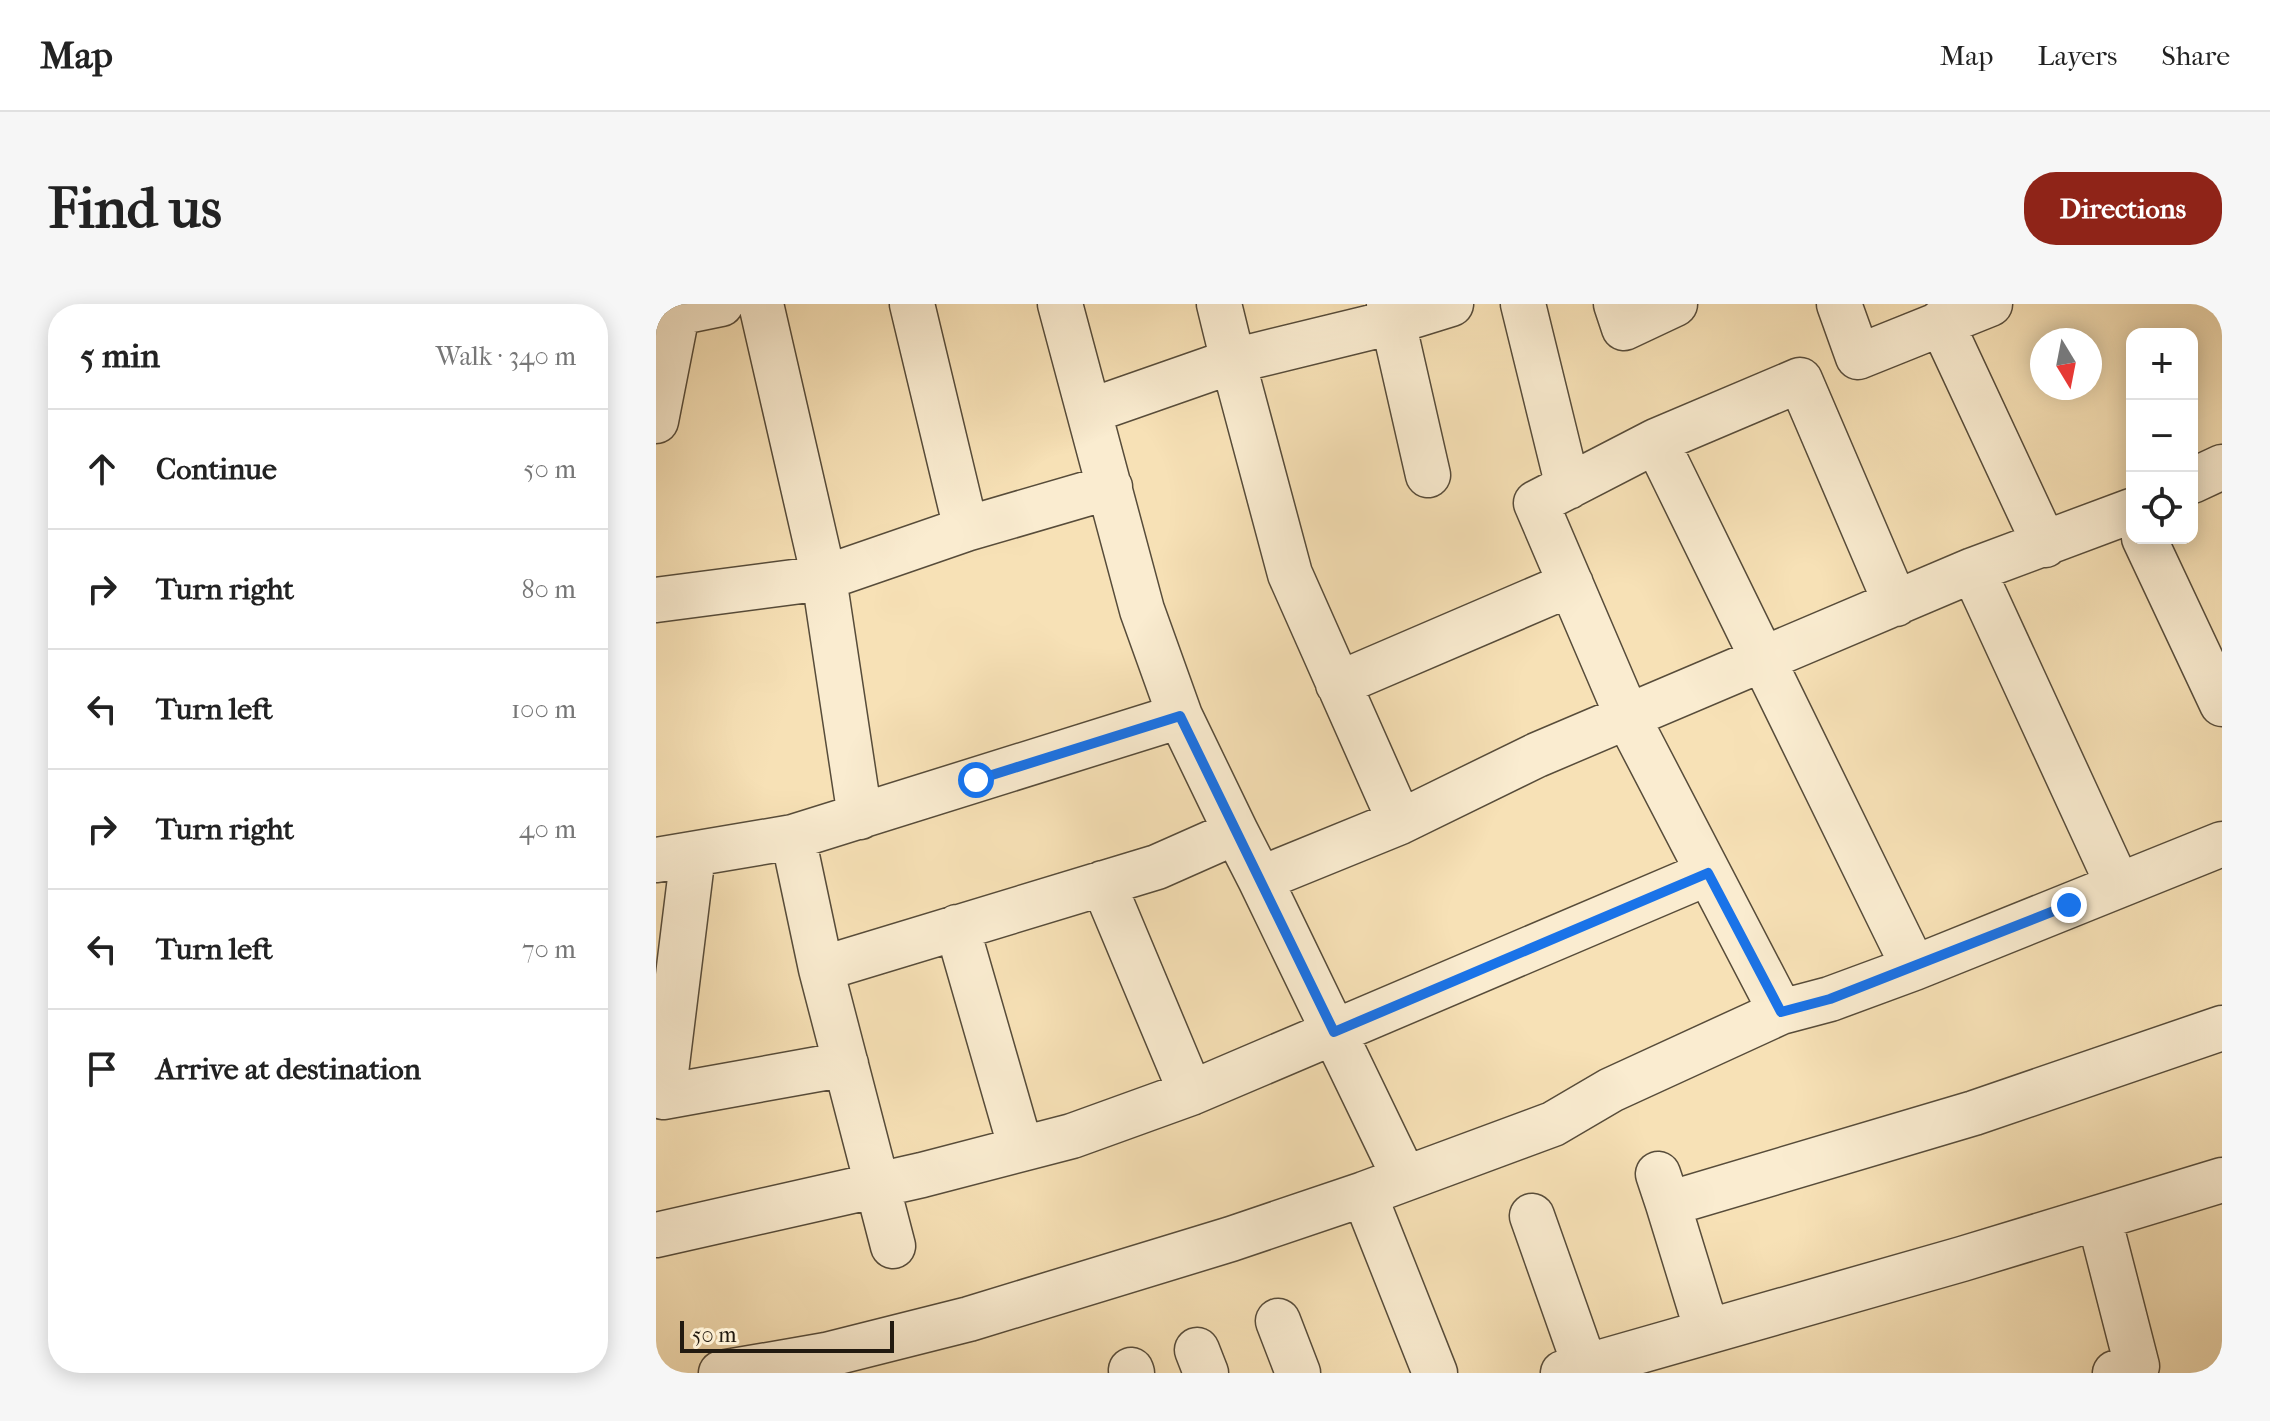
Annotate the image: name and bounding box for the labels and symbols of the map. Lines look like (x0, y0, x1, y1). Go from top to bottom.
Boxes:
north arrow (2030, 328, 2102, 400)
route start (958, 762, 994, 798)
route end (2051, 887, 2087, 923)
scale bar (680, 1317, 894, 1353)

